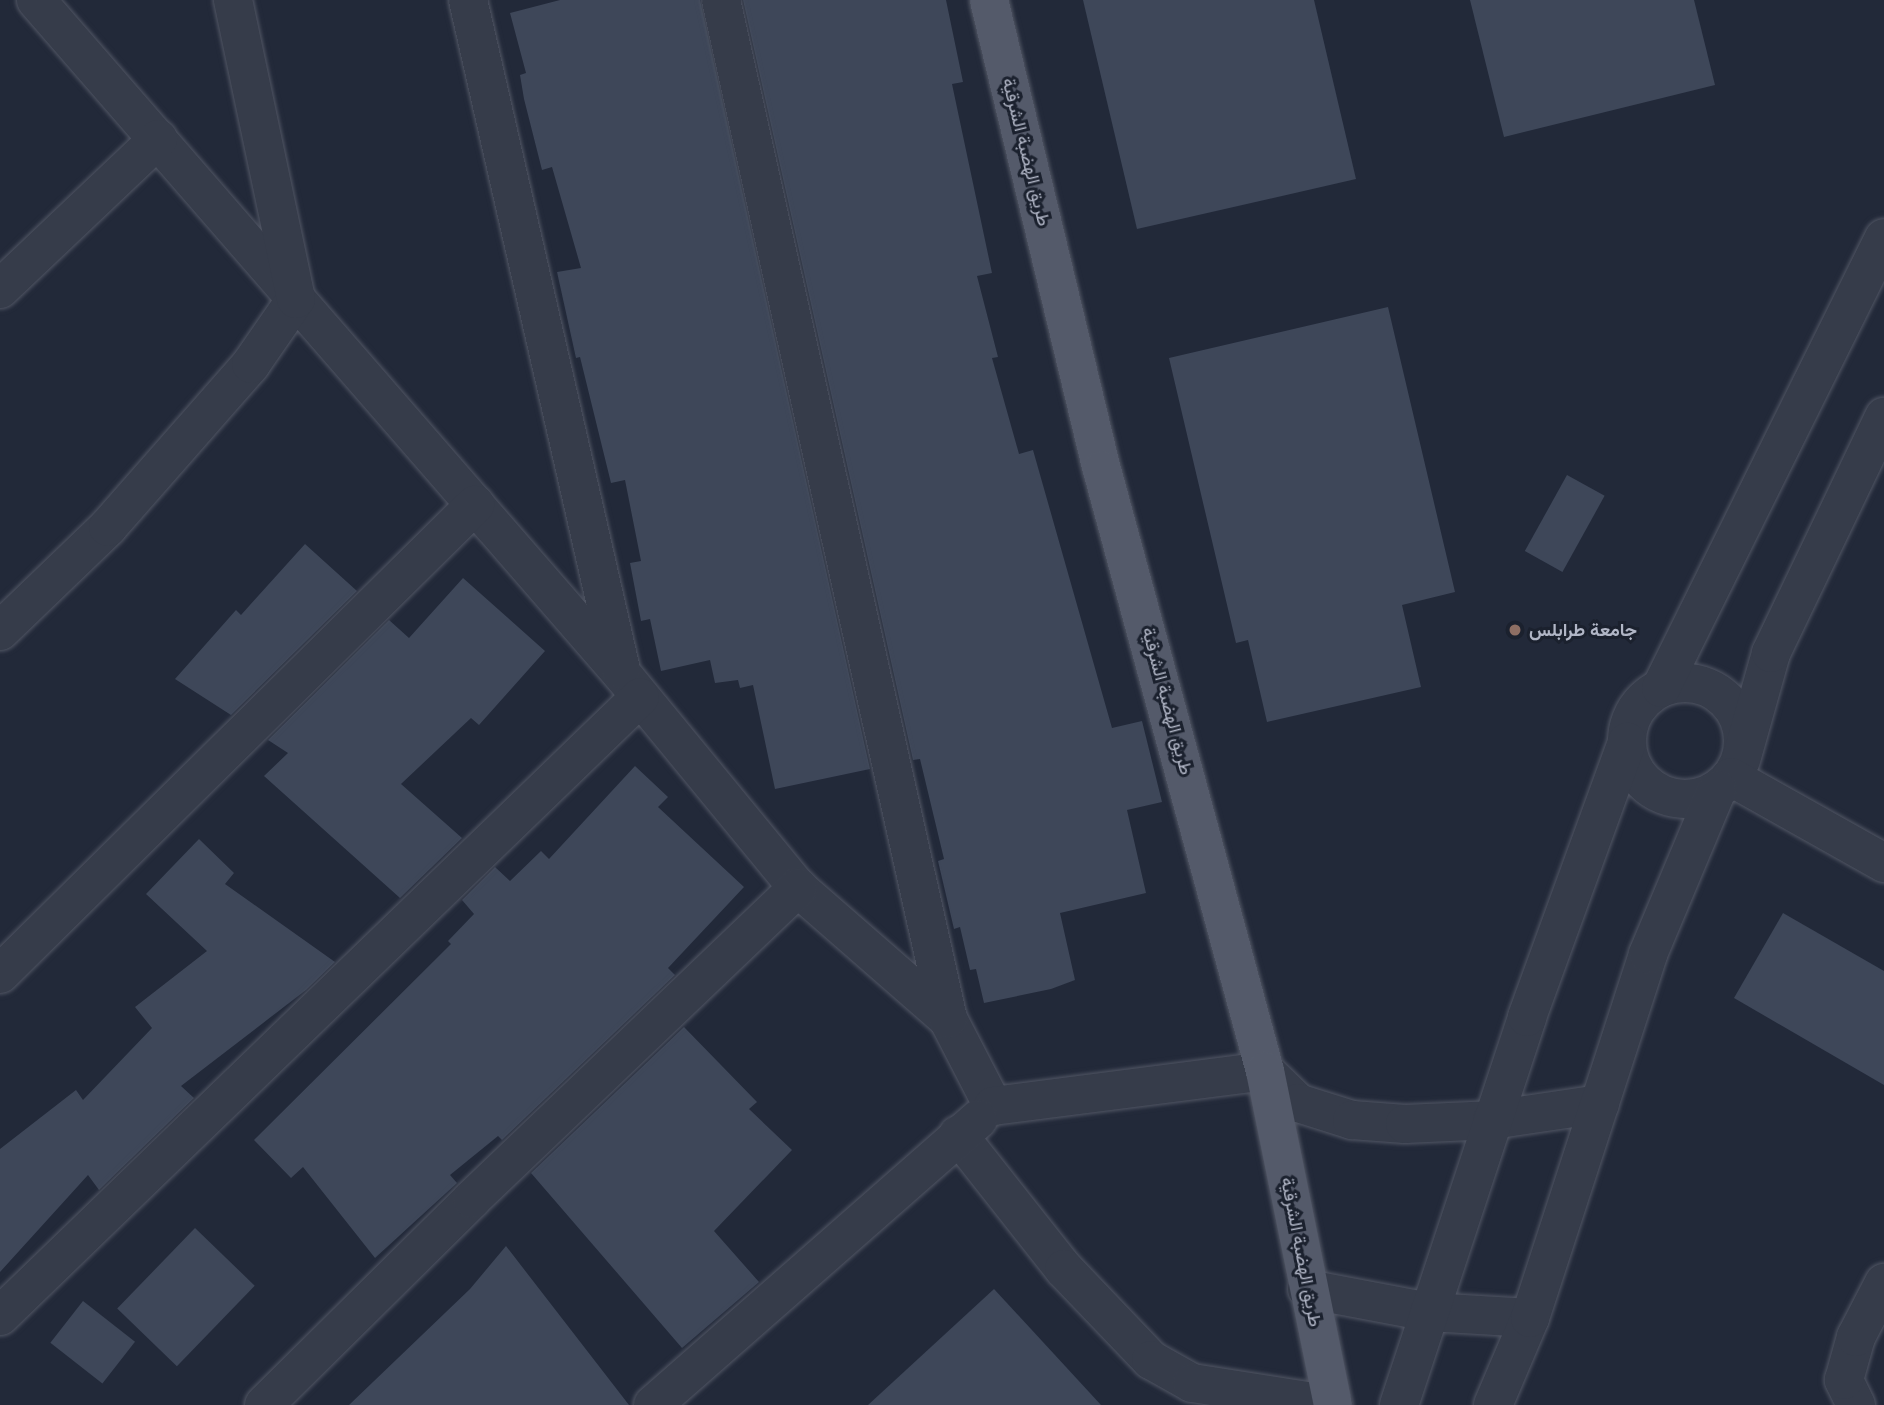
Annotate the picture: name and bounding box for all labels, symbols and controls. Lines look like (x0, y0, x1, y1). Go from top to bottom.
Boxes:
street label: طريق الهضبة الشرقية (997, 76, 1055, 228)
place label: جامعة طرابلس (1529, 619, 1637, 641)
marker: جامعة طرابلس (1507, 622, 1523, 638)
street label: طريق الهضبة الشرقية (1137, 625, 1197, 777)
street label: طريق الهضبة الشرقية (1276, 1175, 1326, 1329)

